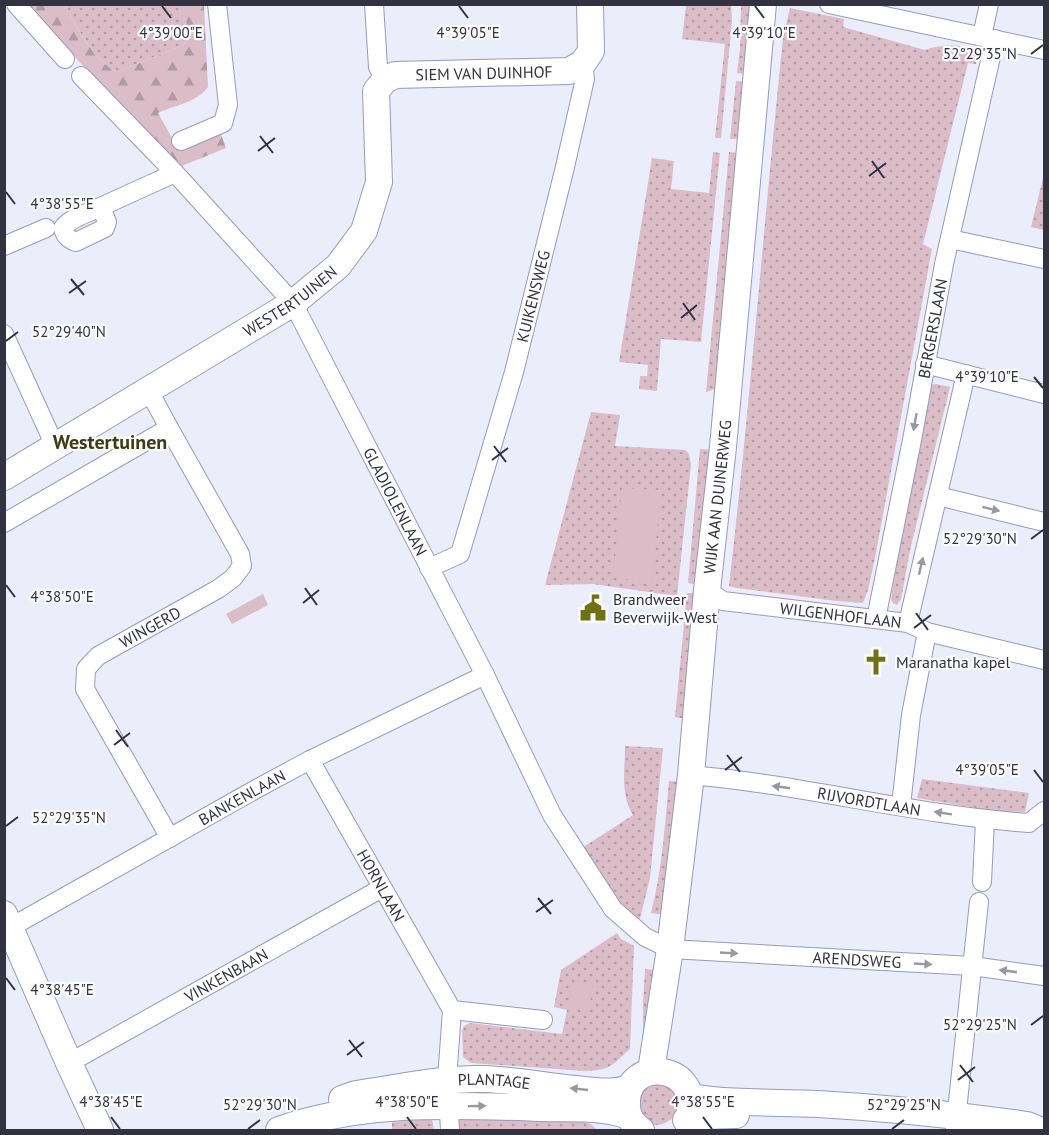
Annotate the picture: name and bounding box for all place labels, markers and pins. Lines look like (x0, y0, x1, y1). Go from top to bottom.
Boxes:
place label: Brandweer Beverwijk-West (613, 589, 718, 627)
public building icon: Brandweer Beverwijk-West (578, 593, 608, 623)
church icon: Maranatha kapel (861, 647, 891, 677)
place label: Maranatha kapel (896, 652, 1010, 672)

